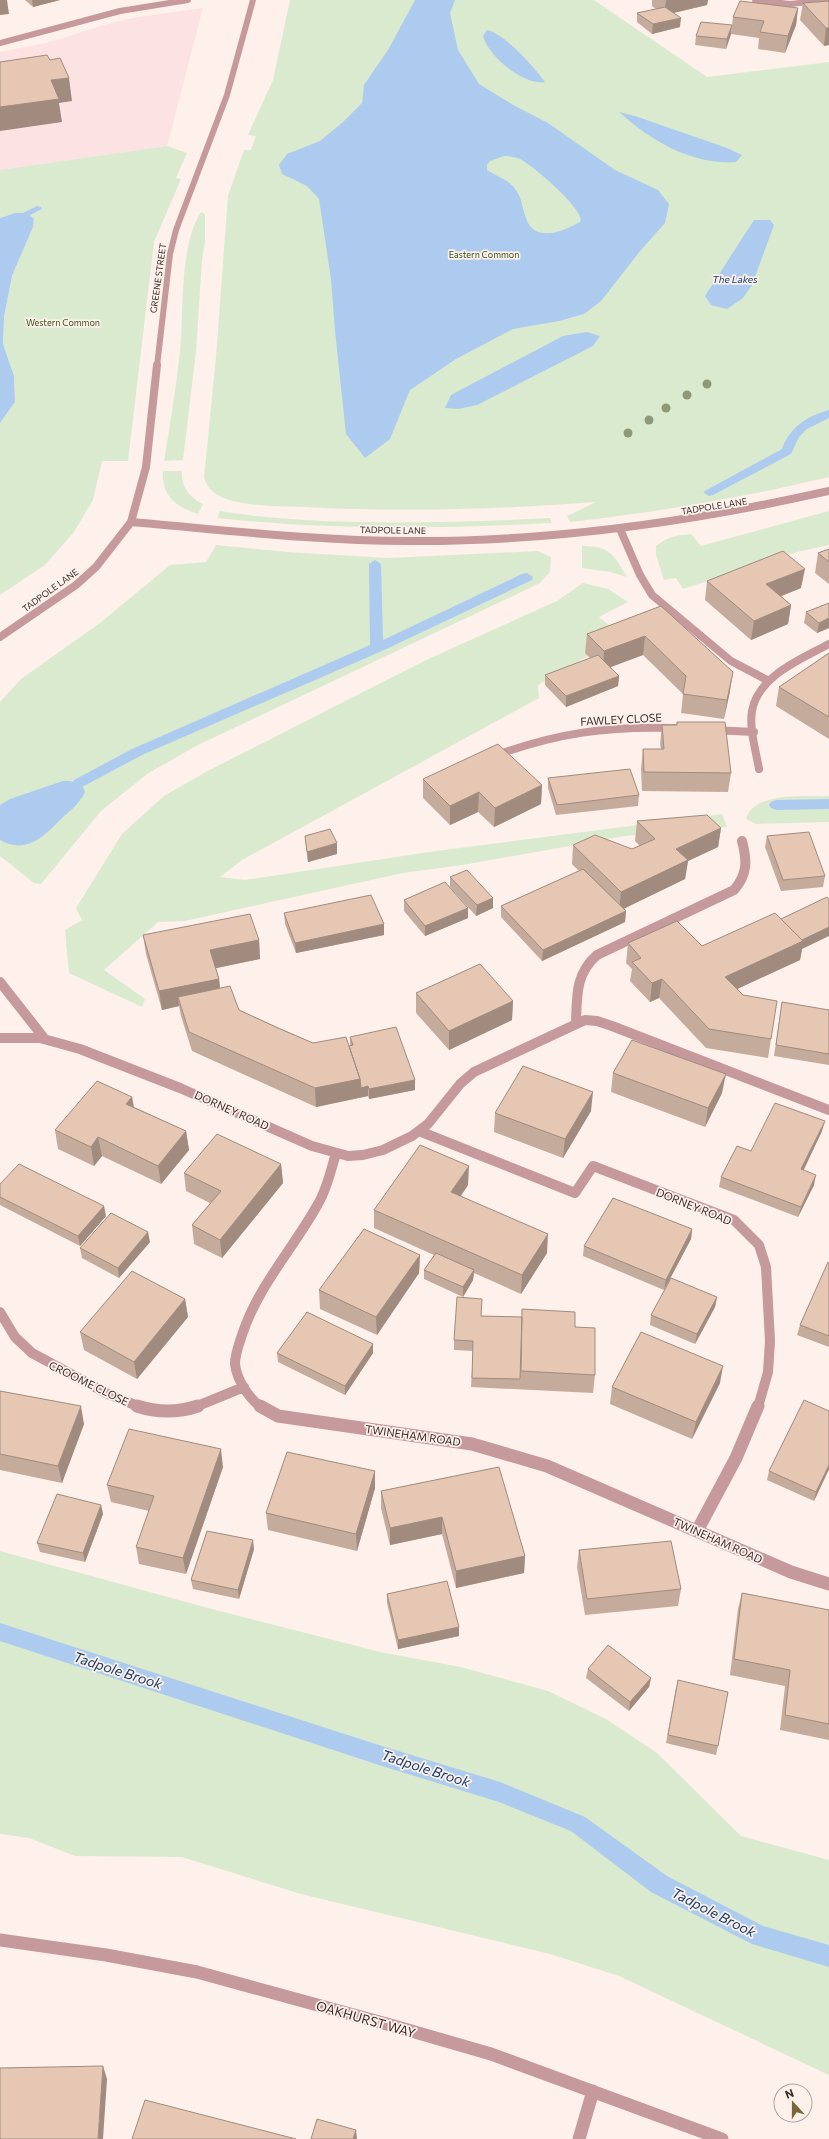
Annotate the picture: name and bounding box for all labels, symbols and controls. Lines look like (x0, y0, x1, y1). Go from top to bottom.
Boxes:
street label: GREENE STREET (148, 242, 168, 314)
park label: Eastern Common (449, 249, 519, 260)
water label: The Lakes (712, 273, 758, 285)
park label: Western Common (26, 317, 100, 328)
street label: TADPOLE LANE (680, 495, 748, 517)
street label: TADPOLE LANE (360, 524, 426, 536)
street label: TADPOLE LANE (20, 566, 80, 614)
street label: FAWLEY CLOSE (580, 710, 662, 728)
street label: DORNEY ROAD (193, 1088, 271, 1132)
street label: DORNEY ROAD (654, 1185, 734, 1227)
street label: CROOME CLOSE (47, 1358, 131, 1408)
street label: TWINEHAM ROAD (364, 1422, 462, 1448)
street label: TWINEHAM ROAD (671, 1514, 765, 1566)
water label: Tadpole Brook (72, 1648, 165, 1692)
water label: Tadpole Brook (380, 1746, 473, 1790)
water label: Tadpole Brook (669, 1884, 759, 1941)
street label: OAKHURST WAY (314, 1997, 418, 2041)
north arrow (773, 2083, 813, 2123)
text: N (783, 2086, 795, 2101)

